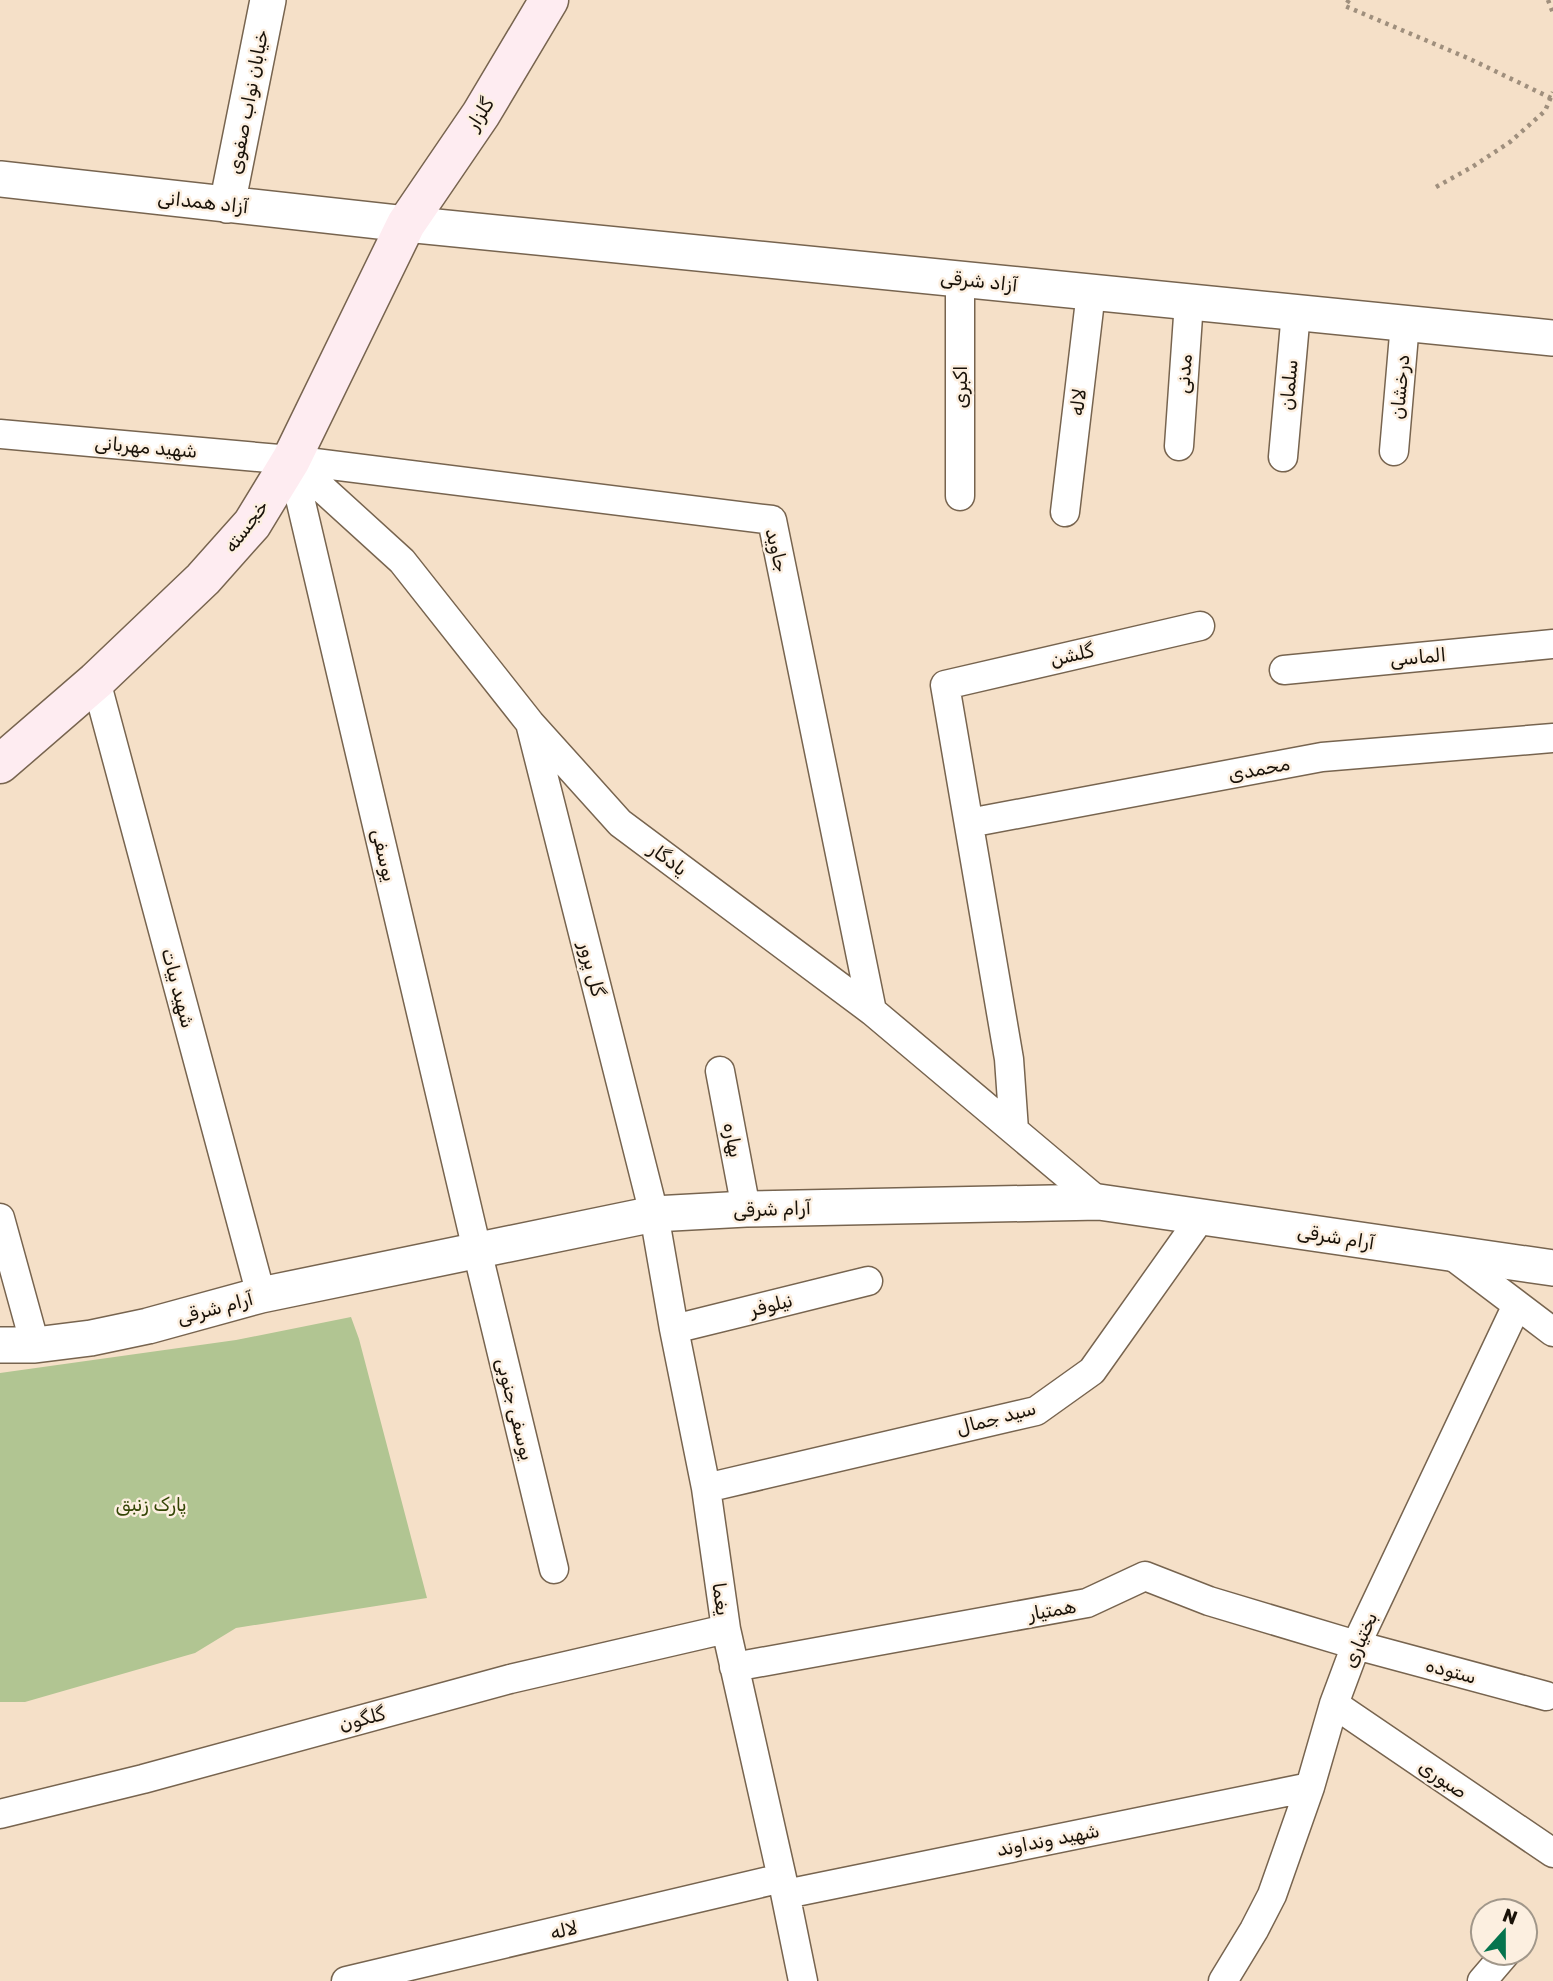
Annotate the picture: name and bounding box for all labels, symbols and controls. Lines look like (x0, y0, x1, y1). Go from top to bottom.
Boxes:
street label: خیابان نواب صفوی (223, 28, 273, 176)
street label: گلزار (461, 93, 499, 135)
street label: آزاد همدانی (156, 186, 250, 218)
street label: آزاد شرقی (939, 266, 1019, 297)
street label: مدنی (1171, 353, 1197, 395)
street label: درخشان (1386, 354, 1414, 420)
street label: سلمان (1275, 359, 1303, 411)
street label: اکبری (949, 365, 972, 409)
street label: لاله (1065, 387, 1091, 417)
street label: شهید مهربانی (94, 431, 198, 463)
street label: خجسته (219, 495, 273, 557)
street label: جاوید (760, 526, 794, 574)
street label: گلشن (1048, 639, 1096, 671)
street label: الماسی (1389, 643, 1447, 671)
street label: محمدی (1226, 752, 1292, 786)
street label: یوسفی (367, 826, 401, 884)
street label: یادگار (644, 837, 691, 881)
street label: گل پرور (572, 938, 610, 1000)
street label: شهید بیات (156, 946, 200, 1030)
street label: بهاره (718, 1120, 748, 1160)
street label: آرام شرقی (733, 1196, 812, 1223)
street label: آرام شرقی (1296, 1220, 1377, 1256)
street label: آرام شرقی (174, 1287, 256, 1330)
street label: نیلوفر (746, 1289, 795, 1322)
street label: یوسفی جنوبی (491, 1355, 539, 1463)
street label: سید جمال (954, 1396, 1038, 1440)
park label: پارک زنبق (115, 1493, 187, 1518)
street label: یغما (707, 1581, 735, 1617)
street label: همتیار (1025, 1594, 1078, 1626)
street label: بختیاری (1338, 1609, 1382, 1671)
street label: ستوده (1423, 1653, 1479, 1689)
street label: گلگون (336, 1702, 388, 1736)
street label: صبوری (1414, 1755, 1472, 1803)
street label: شهید ونداوند (995, 1819, 1101, 1861)
north arrow (1469, 1897, 1539, 1967)
text: N (1499, 1903, 1520, 1930)
street label: لاله (548, 1916, 580, 1944)

